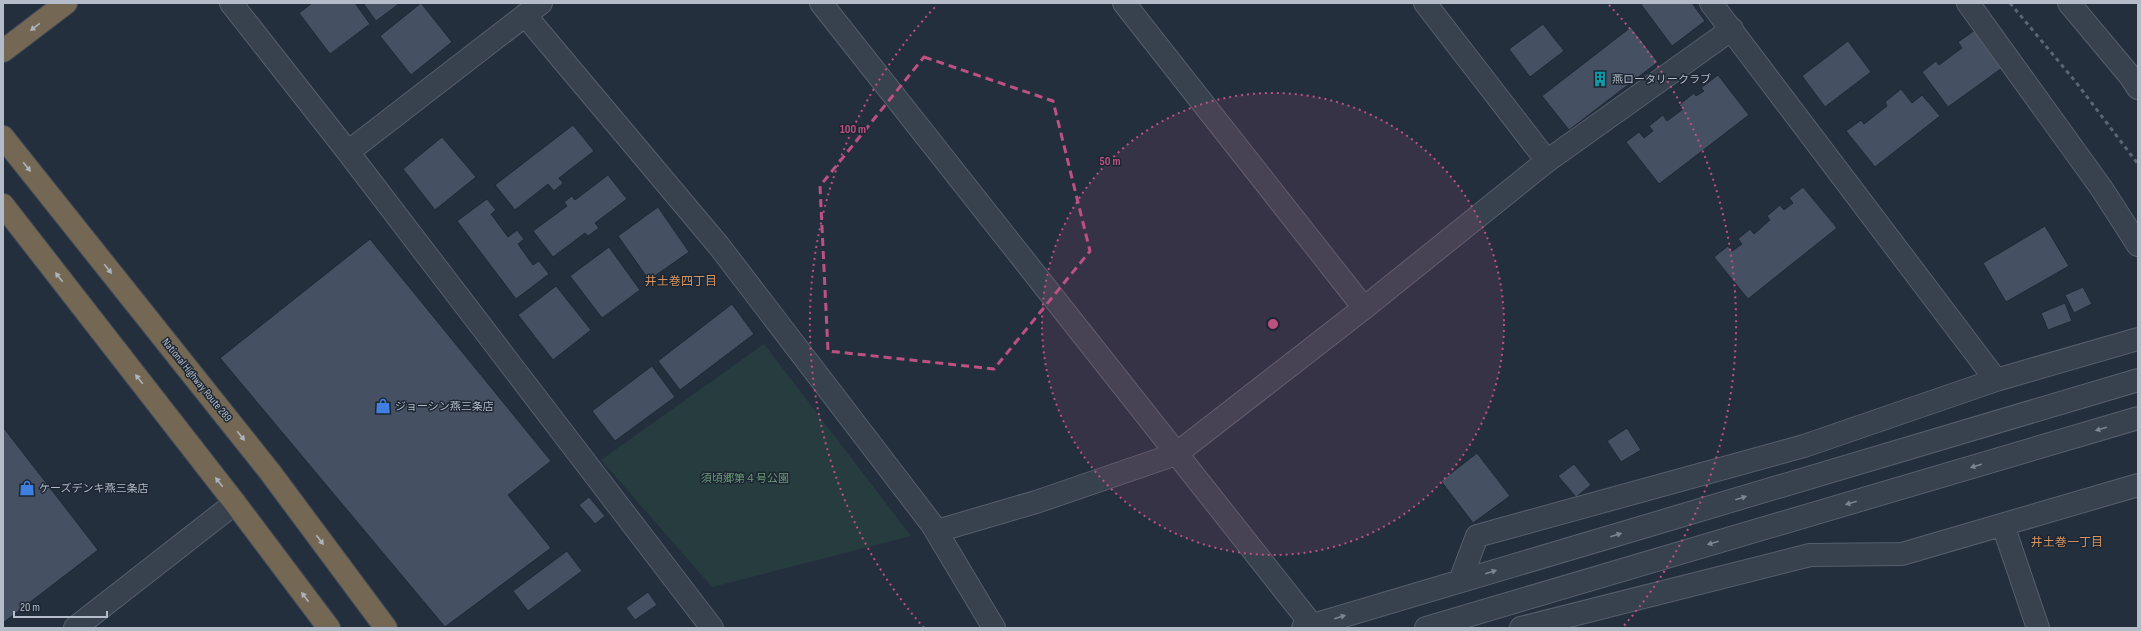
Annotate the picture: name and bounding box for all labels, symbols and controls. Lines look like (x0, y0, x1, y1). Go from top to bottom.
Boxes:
one-way arrow (29, 23, 40, 31)
building icon: 燕ロータリークラブ (1591, 70, 1609, 88)
place label: 燕ロータリークラブ (1612, 73, 1711, 86)
text: 100 m (840, 122, 866, 137)
text: 50 m (1100, 154, 1120, 169)
one-way arrow (23, 162, 32, 173)
one-way arrow (104, 263, 113, 274)
one-way arrow (54, 271, 63, 282)
district label: 井土巻四丁目 (645, 274, 717, 289)
centre of rings (1266, 317, 1280, 331)
street label: National Highway Route 289 (159, 336, 235, 424)
one-way arrow (134, 374, 143, 385)
shop icon: ジョーシン燕三条店 (374, 397, 392, 415)
place label: ジョーシン燕三条店 (395, 400, 494, 413)
one-way arrow (2094, 426, 2106, 432)
one-way arrow (237, 431, 246, 442)
one-way arrow (1970, 463, 1982, 469)
park label: 須頃郷第４号公園 (701, 472, 789, 485)
one-way arrow (214, 476, 223, 487)
shop icon: ケーズデンキ燕三条店 (18, 479, 36, 497)
place label: ケーズデンキ燕三条店 (39, 482, 148, 495)
one-way arrow (1735, 495, 1747, 501)
one-way arrow (1845, 500, 1857, 506)
one-way arrow (1610, 532, 1622, 538)
one-way arrow (316, 534, 324, 545)
district label: 井土巻一丁目 (2031, 535, 2103, 550)
one-way arrow (1707, 540, 1719, 546)
one-way arrow (1486, 569, 1498, 575)
one-way arrow (301, 591, 310, 602)
scale bar (14, 593, 107, 619)
text: 20 m (20, 600, 40, 615)
one-way arrow (1334, 614, 1346, 620)

